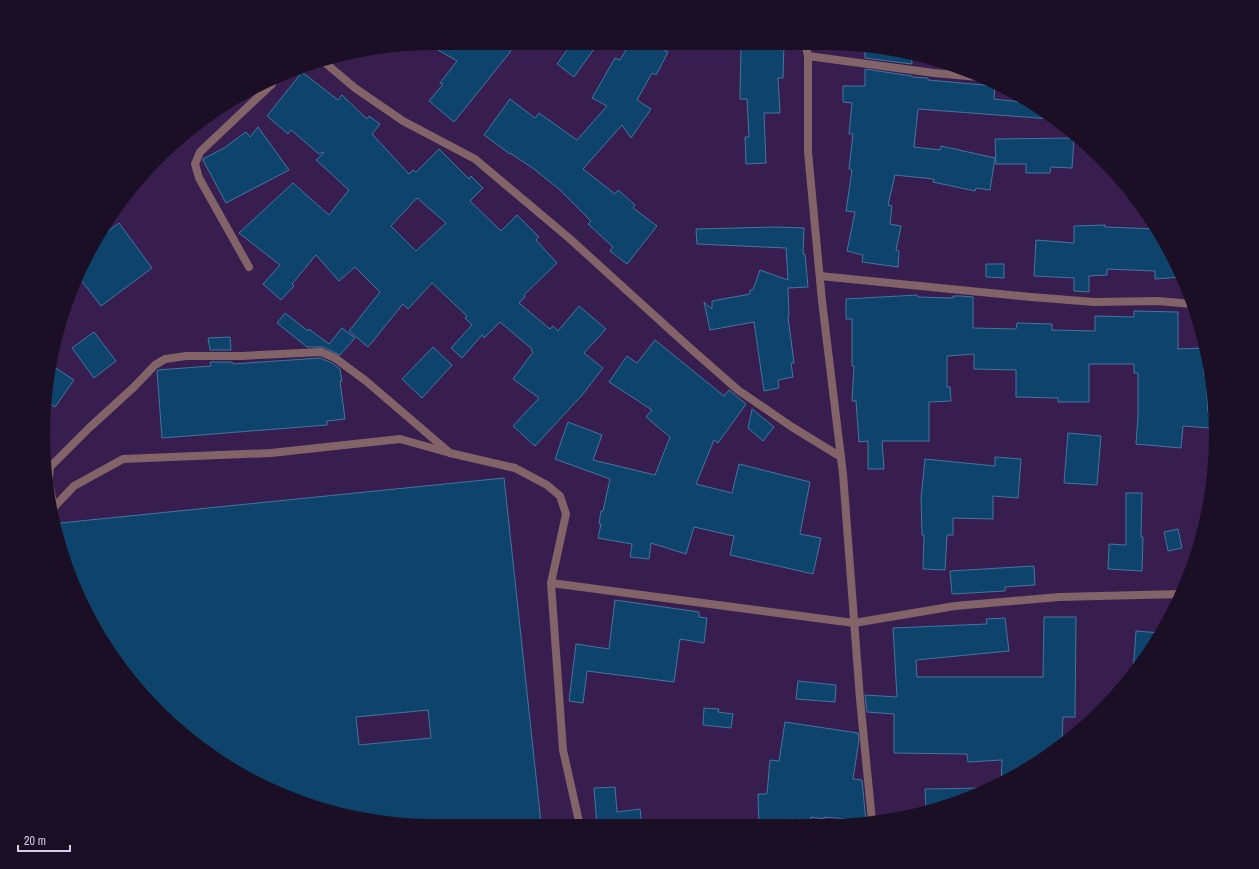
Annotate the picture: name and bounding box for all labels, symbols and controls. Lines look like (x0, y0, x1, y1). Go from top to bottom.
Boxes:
scale bar (18, 827, 70, 853)
text: 20 m (24, 833, 46, 849)

